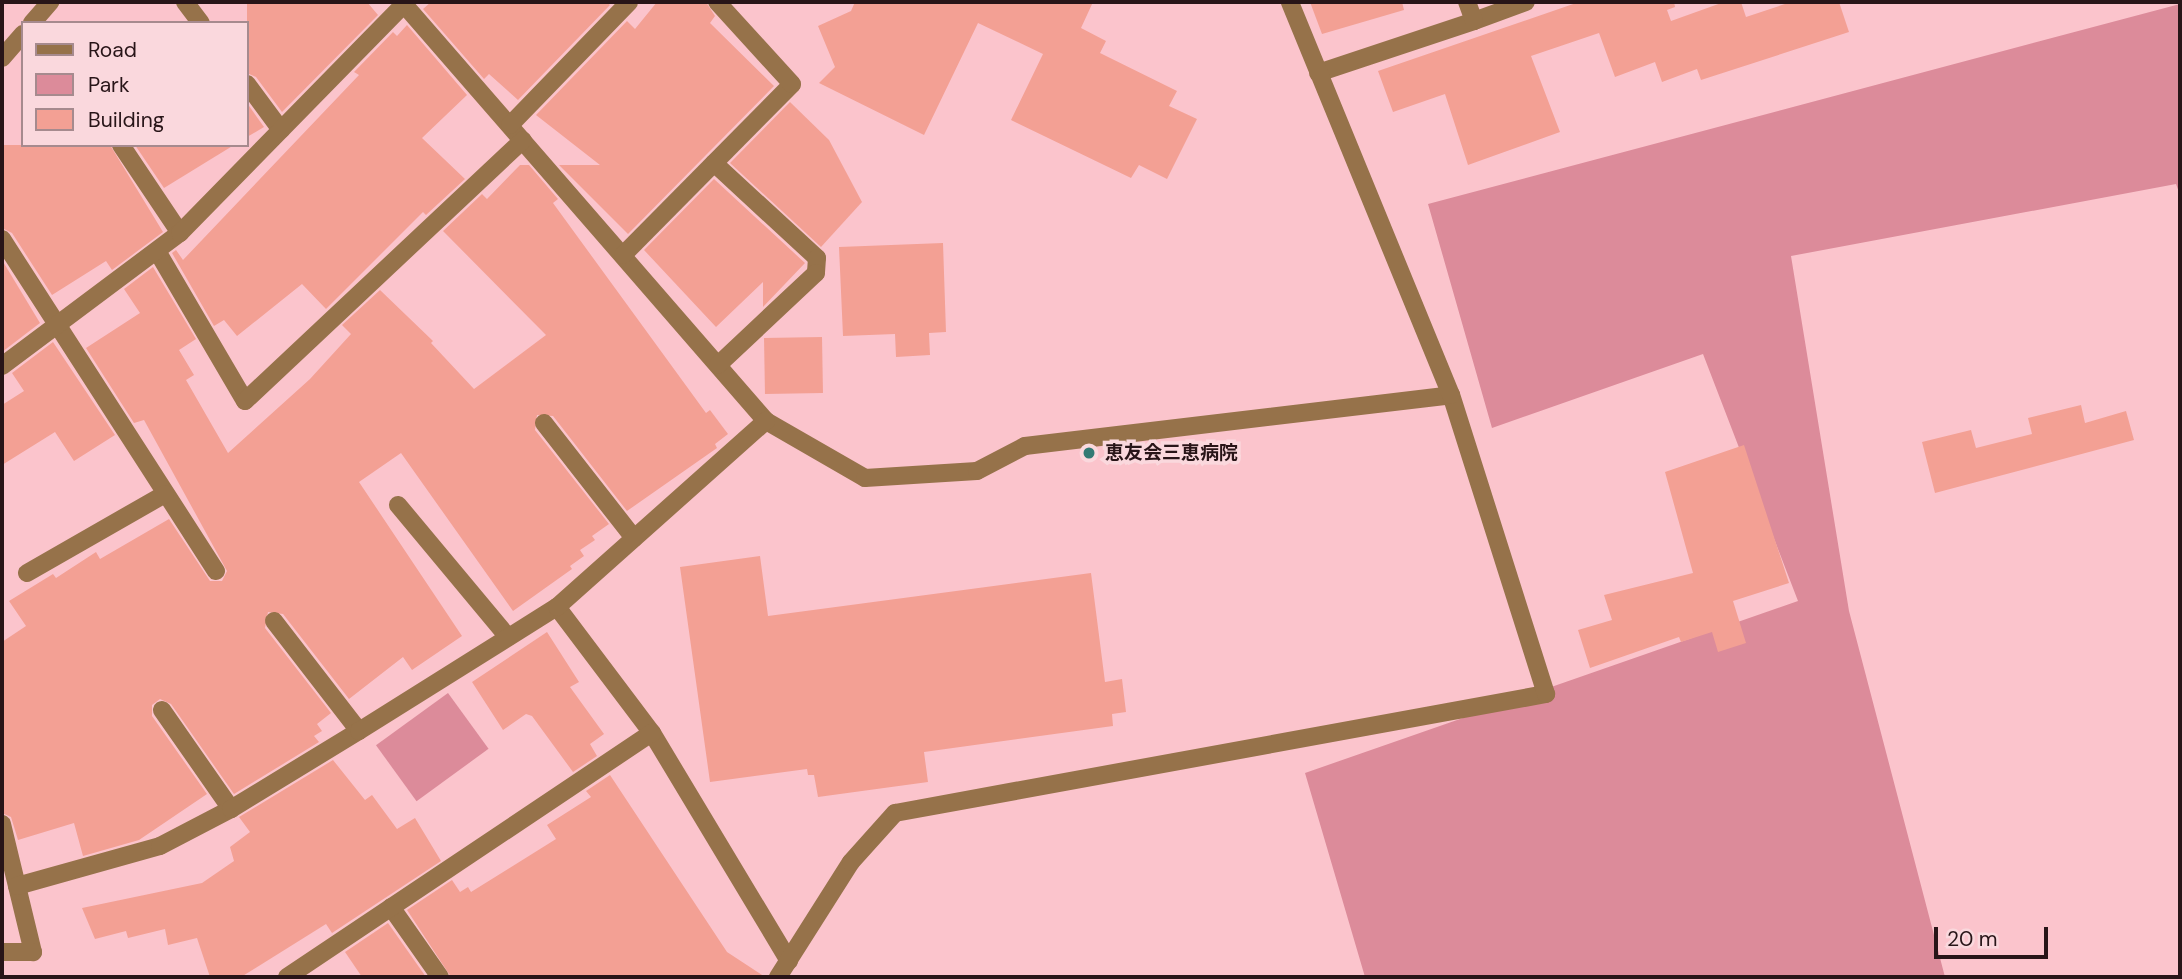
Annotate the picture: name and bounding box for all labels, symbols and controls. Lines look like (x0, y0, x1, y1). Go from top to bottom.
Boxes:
legend (21, 21, 248, 147)
text: Road (88, 36, 137, 64)
text: Park (88, 71, 129, 99)
text: Building (88, 106, 164, 134)
place label: 恵友会三恵病院 (1105, 442, 1238, 464)
marker: 恵友会三恵病院 (1079, 443, 1099, 463)
scale bar (1937, 912, 2051, 956)
text: 20 m (1947, 925, 1998, 953)

